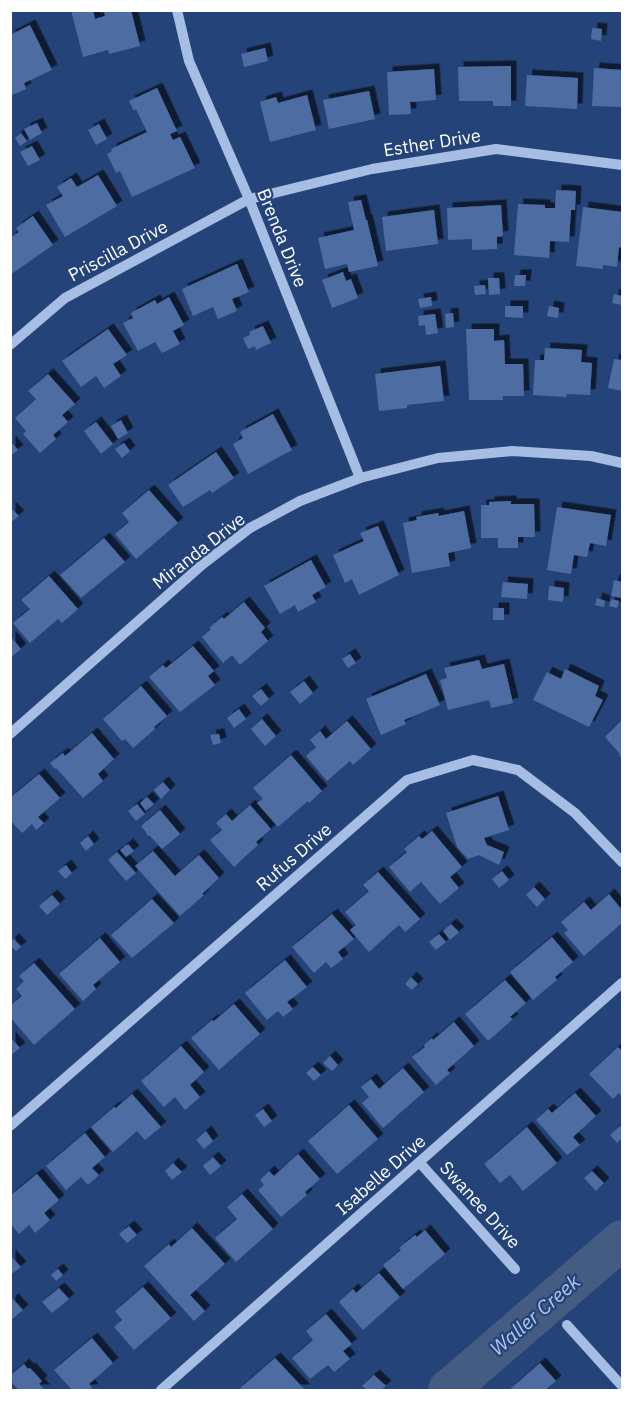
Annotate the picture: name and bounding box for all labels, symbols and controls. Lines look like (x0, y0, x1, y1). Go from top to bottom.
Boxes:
street label: Esther Drive (382, 123, 482, 162)
street label: Brenda Drive (252, 185, 313, 291)
street label: Priscilla Drive (64, 215, 172, 286)
street label: Miranda Drive (148, 507, 250, 594)
street label: Rufus Drive (251, 817, 336, 896)
street label: Isabelle Drive (331, 1129, 430, 1220)
street label: Swanee Drive (435, 1156, 526, 1253)
water label: Waller Creek (484, 1268, 586, 1361)

